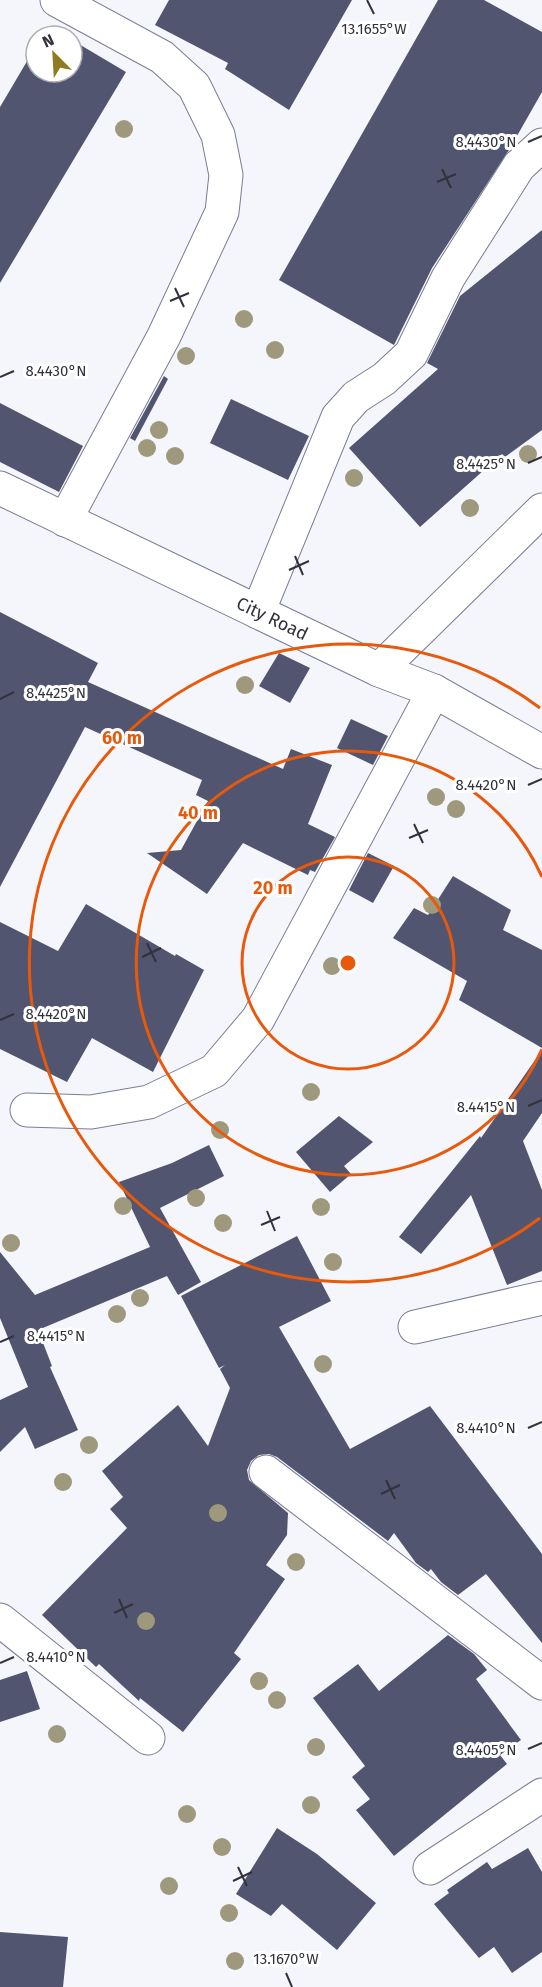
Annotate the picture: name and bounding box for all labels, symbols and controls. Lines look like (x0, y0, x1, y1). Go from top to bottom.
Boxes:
text: 13.1655°W (341, 20, 407, 38)
north arrow (24, 24, 84, 84)
text: N (39, 30, 57, 52)
text: 8.4430°N (455, 133, 517, 151)
text: 8.4430°N (25, 362, 87, 380)
text: 8.4425°N (456, 455, 516, 473)
street label: City Road (233, 592, 312, 645)
text: 8.4425°N (26, 684, 86, 702)
text: 60 m (102, 727, 142, 749)
text: 8.4420°N (456, 776, 516, 794)
text: 40 m (178, 802, 218, 824)
text: 20 m (253, 877, 293, 899)
centre of rings (338, 953, 358, 973)
text: 8.4420°N (26, 1005, 86, 1023)
text: 8.4415°N (457, 1098, 515, 1116)
text: 8.4415°N (27, 1327, 85, 1345)
text: 8.4410°N (456, 1419, 516, 1437)
text: 8.4410°N (26, 1648, 86, 1666)
text: 8.4405°N (455, 1741, 517, 1759)
text: 13.1670°W (253, 1950, 319, 1968)

